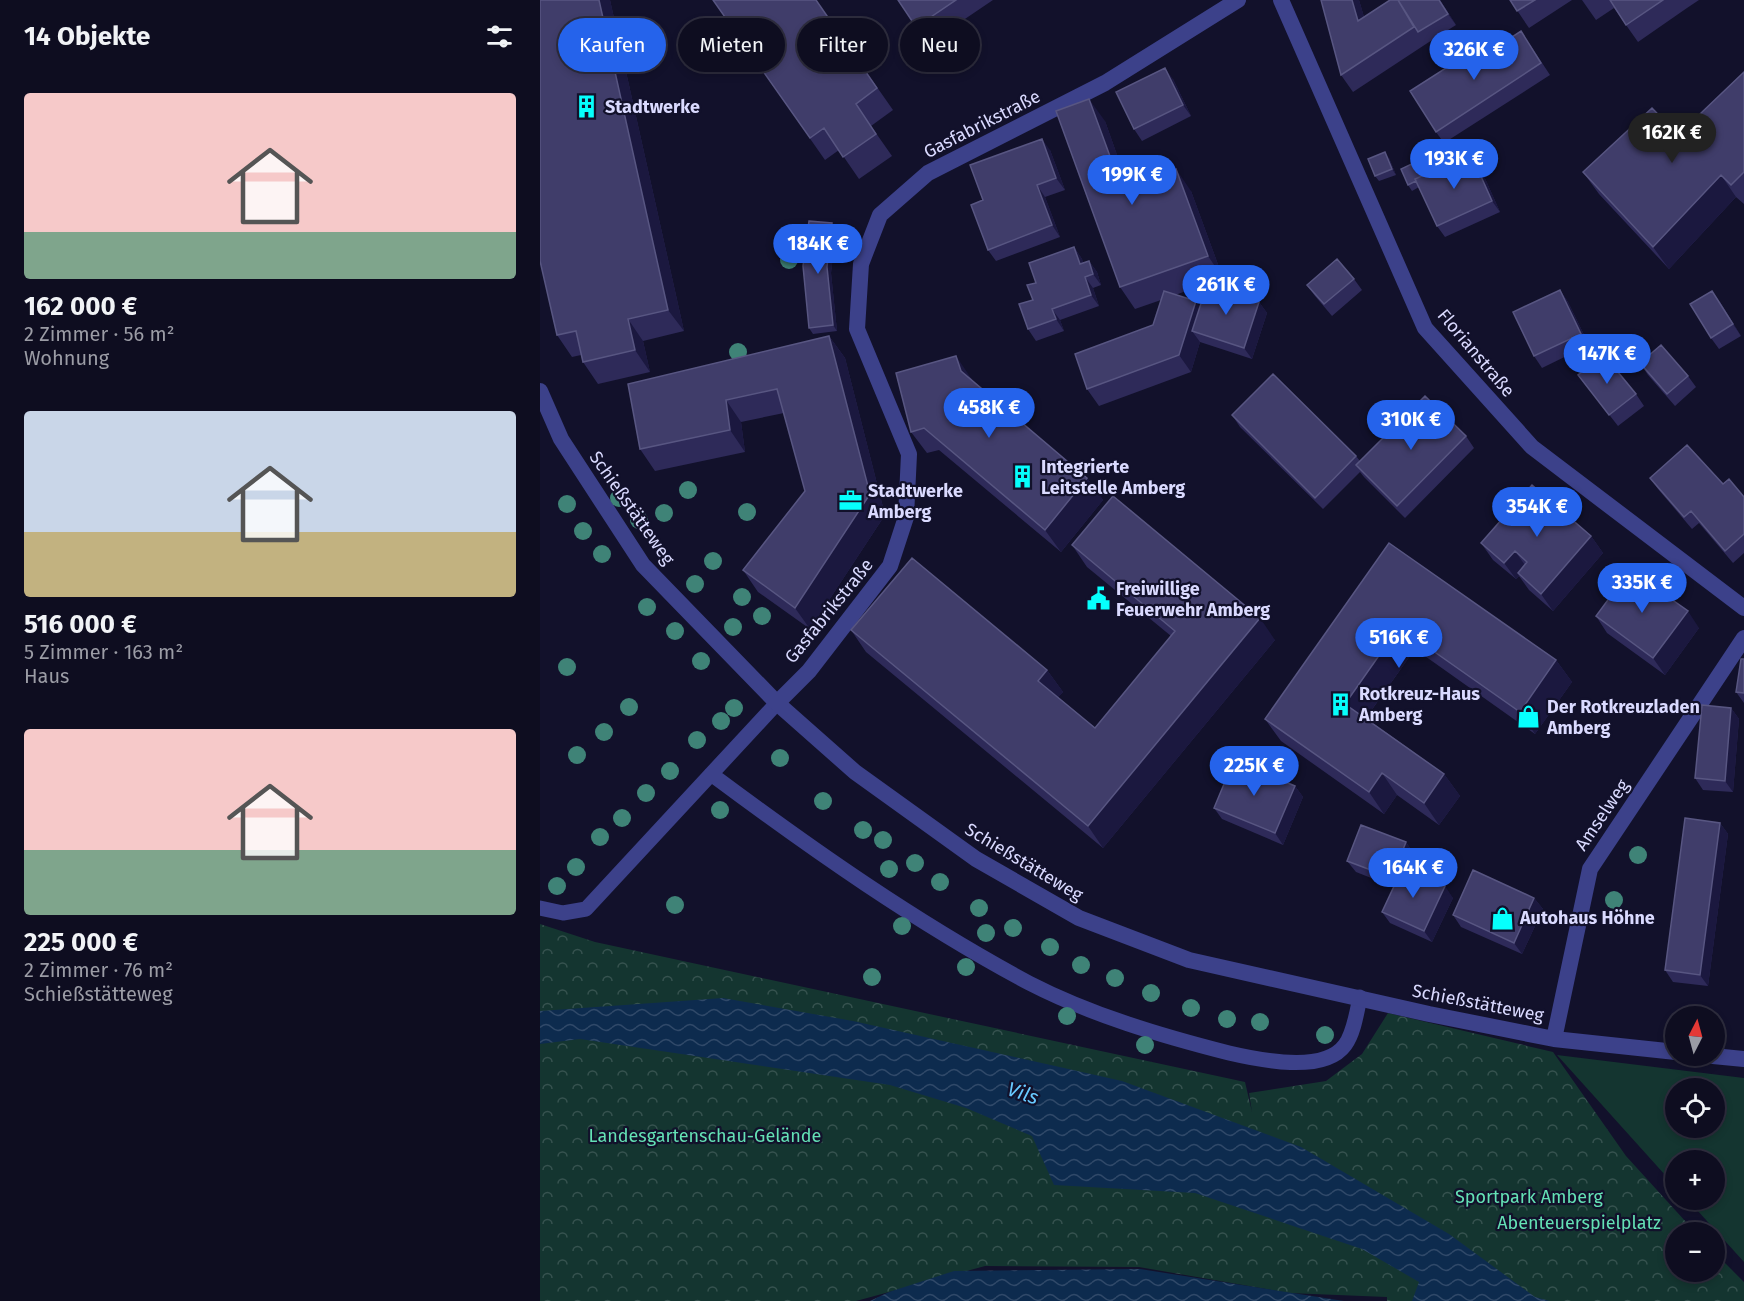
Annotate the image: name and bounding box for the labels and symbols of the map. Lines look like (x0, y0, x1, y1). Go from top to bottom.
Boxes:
pin: 326K € (1425, 30, 1523, 81)
street label: Gasfabrikstraße (920, 85, 1044, 163)
building icon: Stadtwerke (574, 94, 600, 120)
place label: Stadtwerke (605, 96, 700, 118)
pin: 162K € (1623, 113, 1721, 164)
pin: 193K € (1405, 139, 1503, 190)
pin: 199K € (1083, 155, 1181, 206)
pin: 184K € (769, 224, 867, 275)
pin: 261K € (1177, 265, 1275, 316)
street label: Florianstraße (1433, 304, 1519, 402)
pin: 147K € (1558, 334, 1656, 385)
pin: 458K € (940, 388, 1038, 439)
pin: 310K € (1362, 400, 1460, 451)
street label: Schießstätteweg (585, 447, 680, 570)
place label: Integrierte Leitstelle Amberg (1041, 456, 1185, 499)
building icon: Integrierte Leitstelle Amberg (1010, 464, 1036, 490)
place label: Stadtwerke Amberg (867, 480, 963, 523)
pin: 354K € (1488, 487, 1586, 538)
office icon: Stadtwerke Amberg (837, 488, 863, 514)
street label: Gasfabrikstraße (780, 554, 878, 668)
pin: 335K € (1593, 563, 1691, 614)
place label: Freiwillige Feuerwehr Amberg (1116, 578, 1270, 621)
public building icon: Freiwillige Feuerwehr Amberg (1085, 586, 1111, 612)
pin: 516K € (1350, 618, 1448, 669)
place label: Rotkreuz-Haus Amberg (1358, 683, 1480, 726)
building icon: Rotkreuz-Haus Amberg (1328, 691, 1354, 717)
place label: Der Rotkreuzladen Amberg (1546, 696, 1700, 739)
shop icon: Der Rotkreuzladen Amberg (1516, 704, 1542, 730)
pin: 225K € (1205, 746, 1303, 797)
street label: Amselweg (1570, 775, 1634, 855)
street label: Schießstätteweg (961, 818, 1088, 906)
pin: 164K € (1364, 848, 1462, 899)
shop icon: Autohaus Höhne (1489, 905, 1515, 931)
place label: Autohaus Höhne (1519, 907, 1655, 929)
street label: Schießstätteweg (1410, 979, 1546, 1027)
north arrow (1665, 1006, 1725, 1066)
water label: Vils (1004, 1077, 1042, 1109)
park label: Landesgartenschau-Gelände (589, 1125, 821, 1147)
park label: Sportpark Amberg (1455, 1186, 1604, 1208)
park label: Abenteuerspielplatz (1497, 1212, 1661, 1234)

